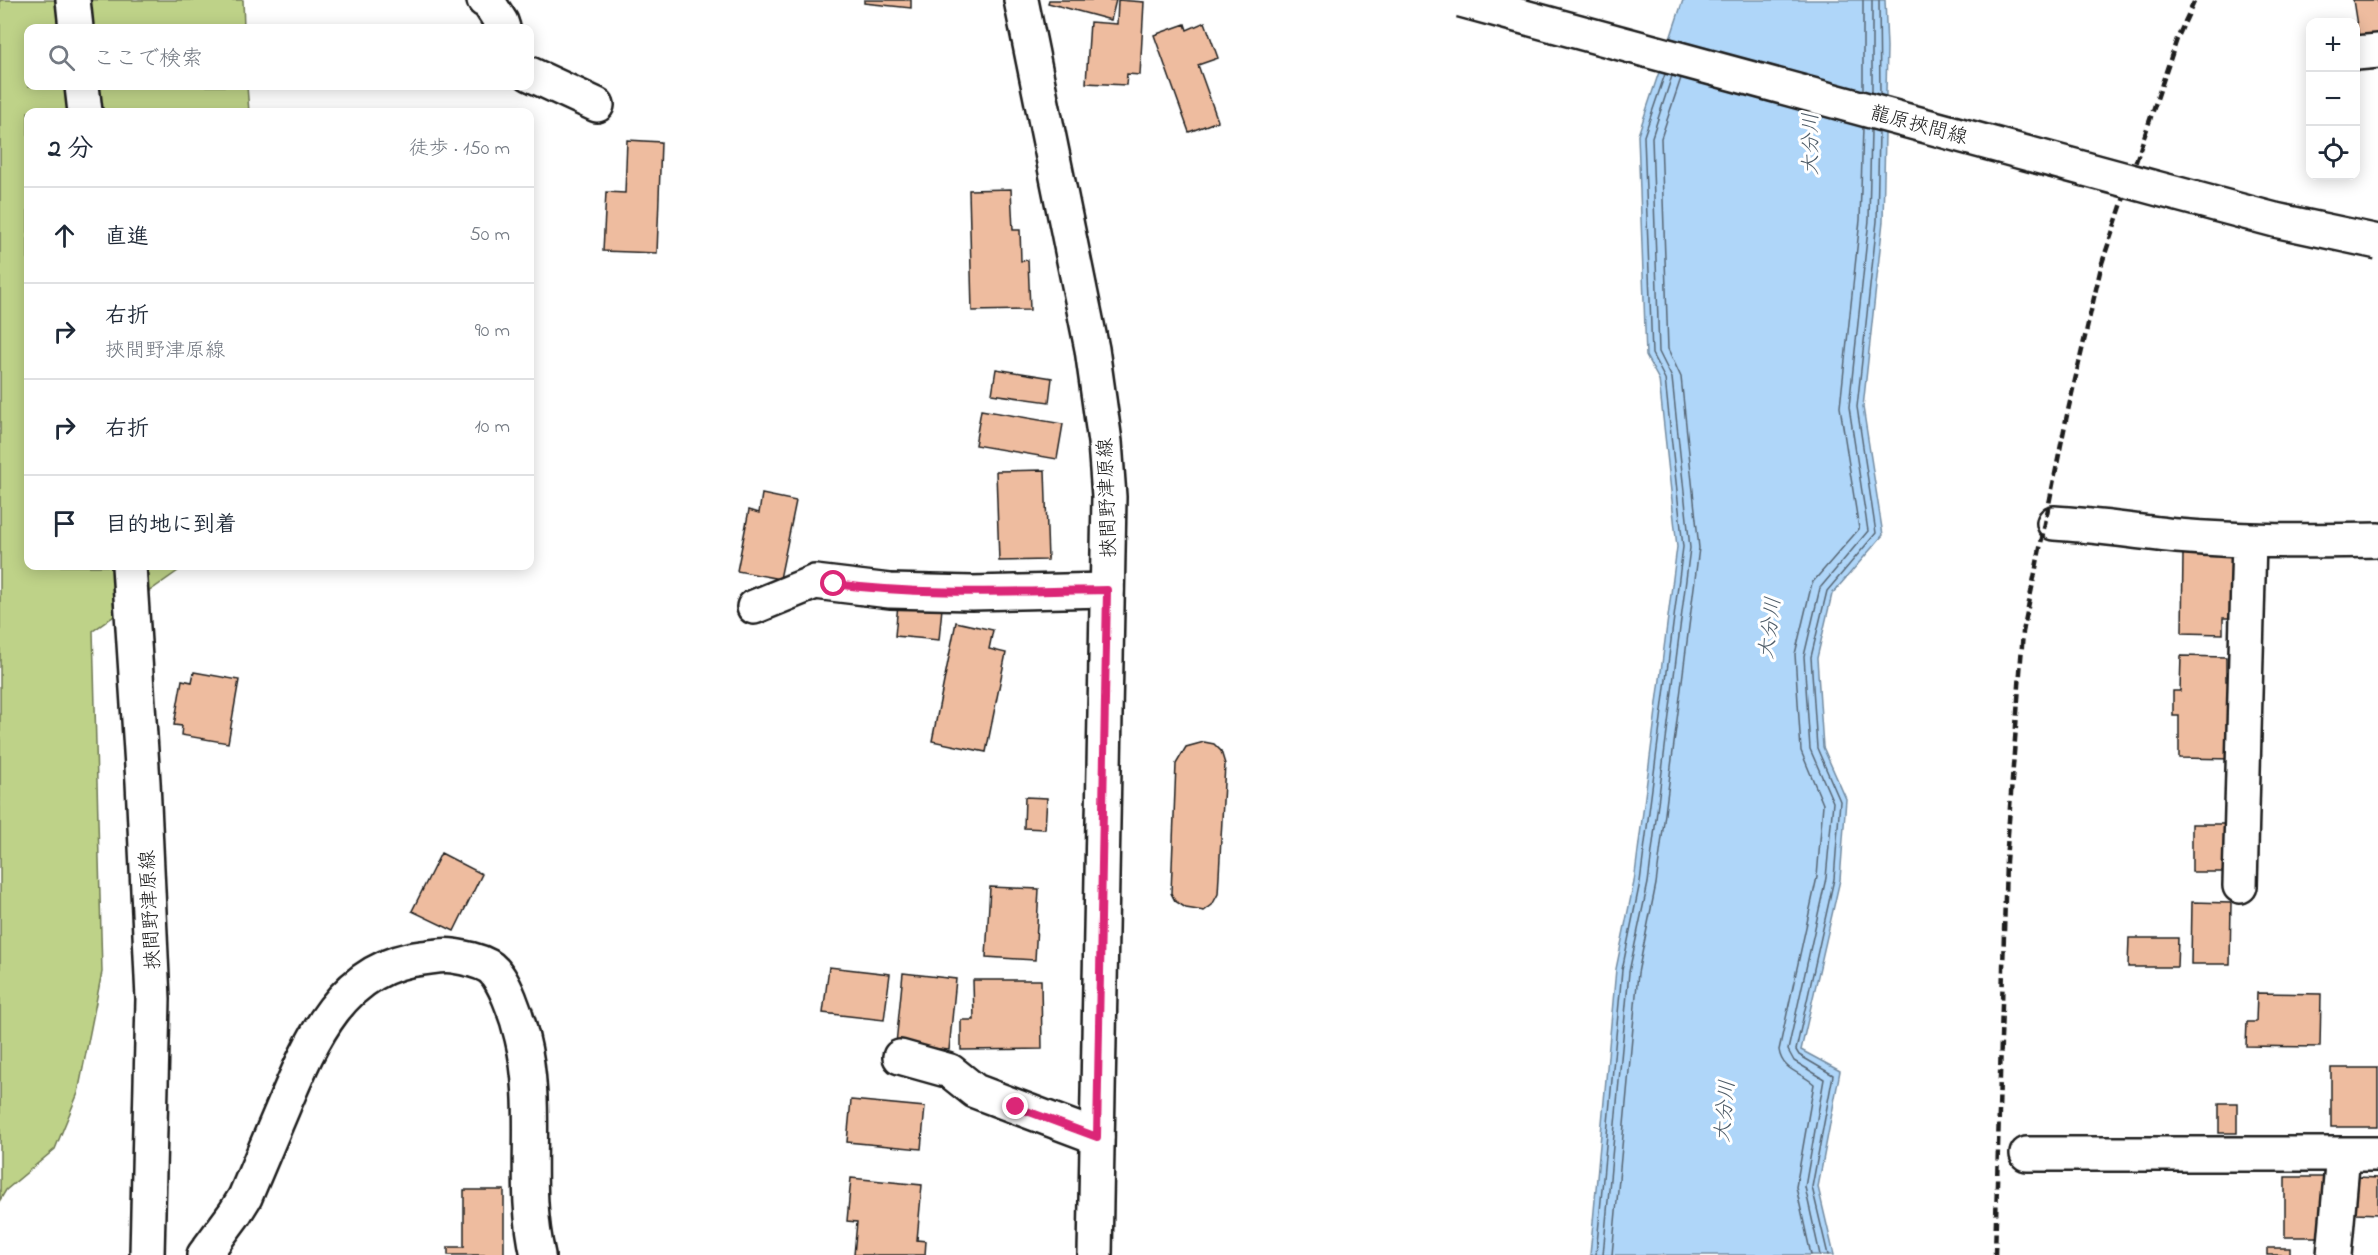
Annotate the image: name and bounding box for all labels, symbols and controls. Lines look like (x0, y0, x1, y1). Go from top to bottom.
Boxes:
map controls (2306, 18, 2360, 180)
button: + (2306, 18, 2360, 72)
search box (24, 24, 534, 90)
icon: search (45, 41, 78, 74)
text: ここで検索 (93, 44, 203, 76)
button: − (2306, 72, 2360, 126)
street label: 龍原挾間線 (1866, 99, 1970, 153)
water label: 大分川 (1797, 113, 1827, 176)
button: locate (2306, 126, 2360, 180)
text: 2 分 (48, 131, 93, 169)
text: 徒歩 · 150 m (409, 135, 510, 164)
icon: ahead (48, 219, 81, 252)
text: 50 m (469, 221, 510, 250)
text: 直進 (105, 222, 149, 254)
text: 右折 (105, 301, 149, 333)
icon: right (48, 315, 81, 348)
text: 90 m (475, 317, 510, 346)
text: 挾間野津原線 (105, 337, 225, 366)
icon: right (48, 411, 81, 444)
text: 10 m (474, 413, 510, 442)
text: 右折 (105, 414, 149, 446)
street label: 挾間野津原線 (1092, 437, 1125, 558)
icon: arrive (48, 507, 81, 540)
text: 目的地に到着 (105, 510, 237, 542)
route start (820, 570, 846, 596)
water label: 大分川 (1752, 595, 1790, 661)
street label: 挾間野津原線 (134, 849, 169, 971)
water label: 大分川 (1708, 1078, 1744, 1144)
route end (1002, 1093, 1028, 1119)

